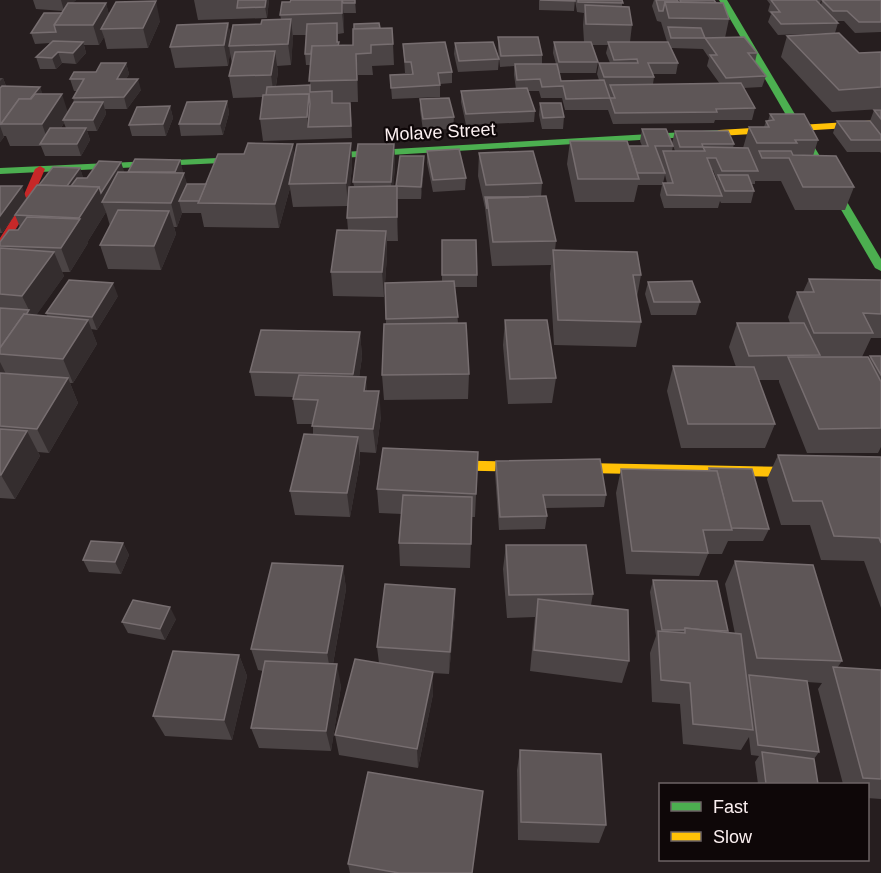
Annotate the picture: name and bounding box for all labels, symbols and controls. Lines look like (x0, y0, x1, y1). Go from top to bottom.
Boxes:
street label: Molave Street (384, 119, 496, 145)
legend (659, 783, 869, 861)
text: Fast (713, 797, 748, 817)
text: Slow (713, 827, 753, 847)

